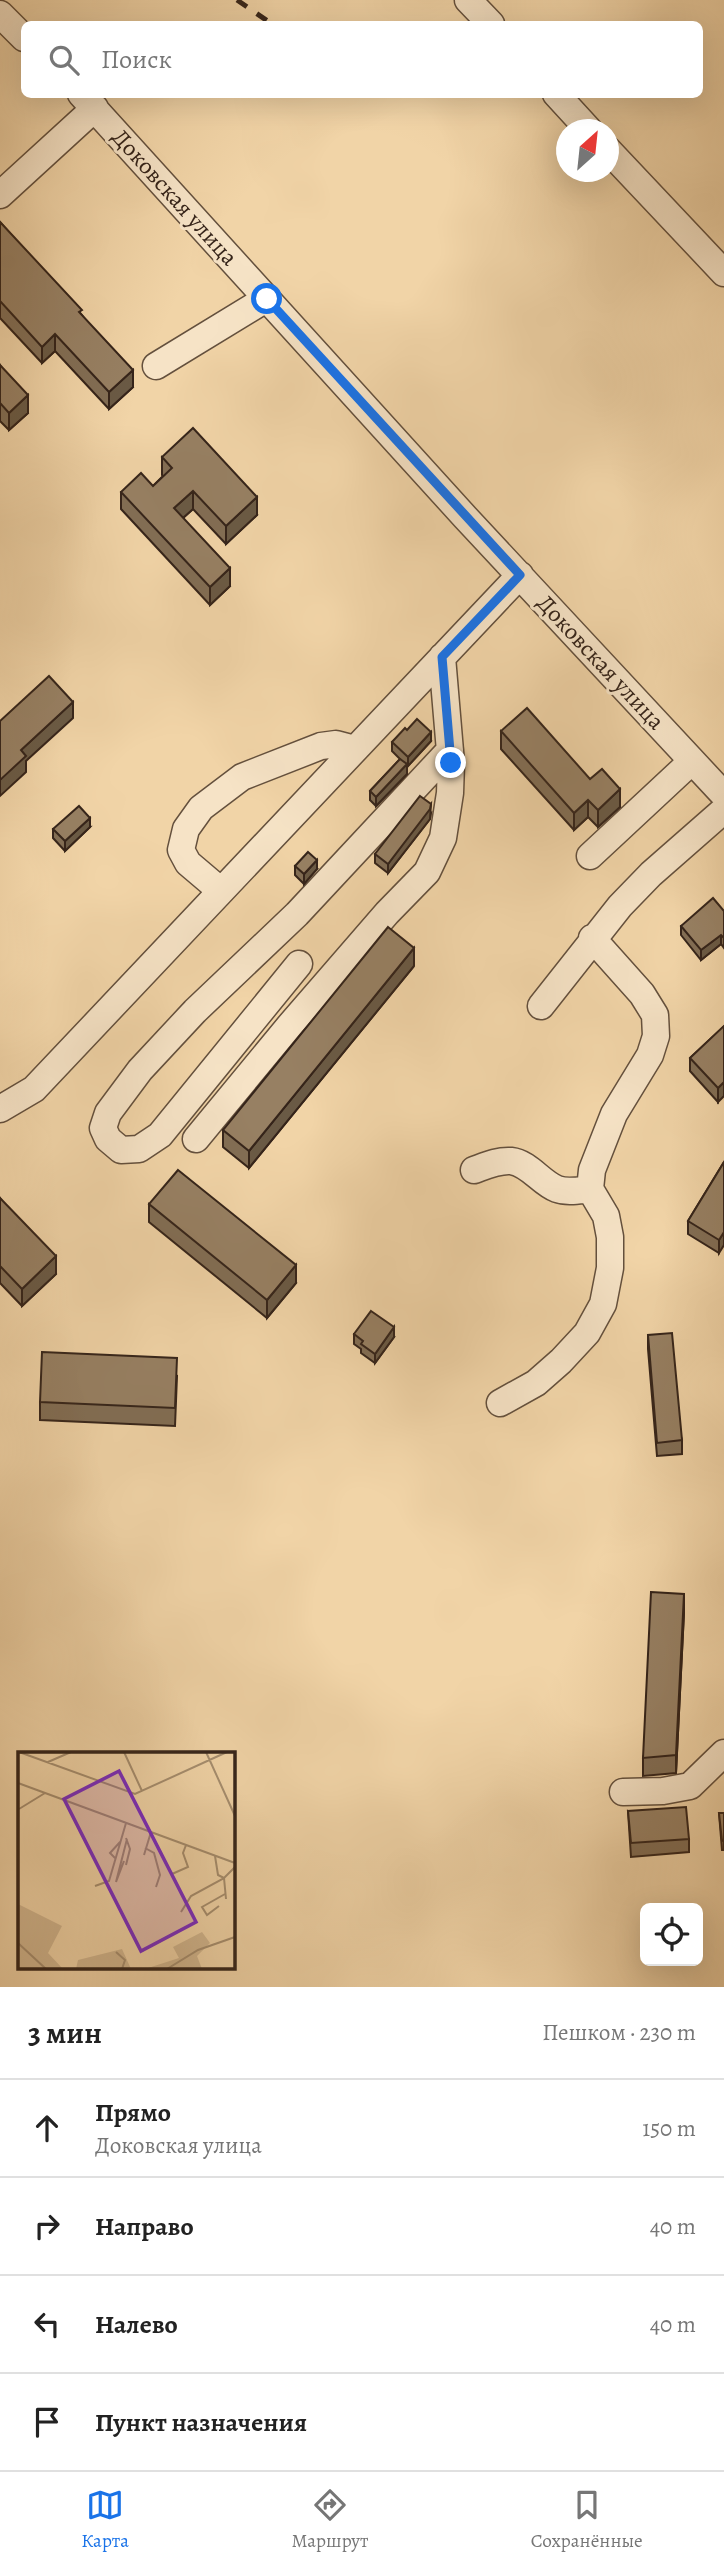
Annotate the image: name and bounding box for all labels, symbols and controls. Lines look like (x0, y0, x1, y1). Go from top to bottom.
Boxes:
search box (21, 21, 703, 98)
icon: search (45, 41, 83, 79)
text: Поиск (101, 42, 172, 77)
north arrow (556, 119, 619, 182)
street label: Доковская улица (105, 122, 245, 272)
route start (251, 283, 282, 314)
street label: Доковская улица (530, 587, 672, 737)
route end (435, 747, 466, 778)
inset map (18, 1752, 234, 1969)
map controls (640, 1903, 703, 1966)
button: locate (640, 1903, 703, 1966)
text: 3 мин (28, 2013, 102, 2053)
text: Пешком · 230 m (542, 2017, 696, 2048)
text: Прямо (95, 2095, 171, 2130)
icon: ahead (28, 2109, 66, 2147)
text: 150 m (642, 2113, 696, 2144)
text: Доковская улица (95, 2130, 262, 2161)
icon: right (28, 2207, 66, 2245)
text: Направо (95, 2209, 194, 2244)
text: 40 m (650, 2211, 696, 2242)
icon: left (28, 2305, 66, 2343)
text: Налево (95, 2307, 178, 2342)
text: 40 m (650, 2309, 696, 2340)
icon: arrive (28, 2403, 66, 2441)
text: Пункт назначения (95, 2405, 307, 2440)
tab: Карта (81, 2486, 129, 2554)
tab: Маршрут (291, 2486, 368, 2554)
tab: Сохранённые (531, 2486, 643, 2554)

